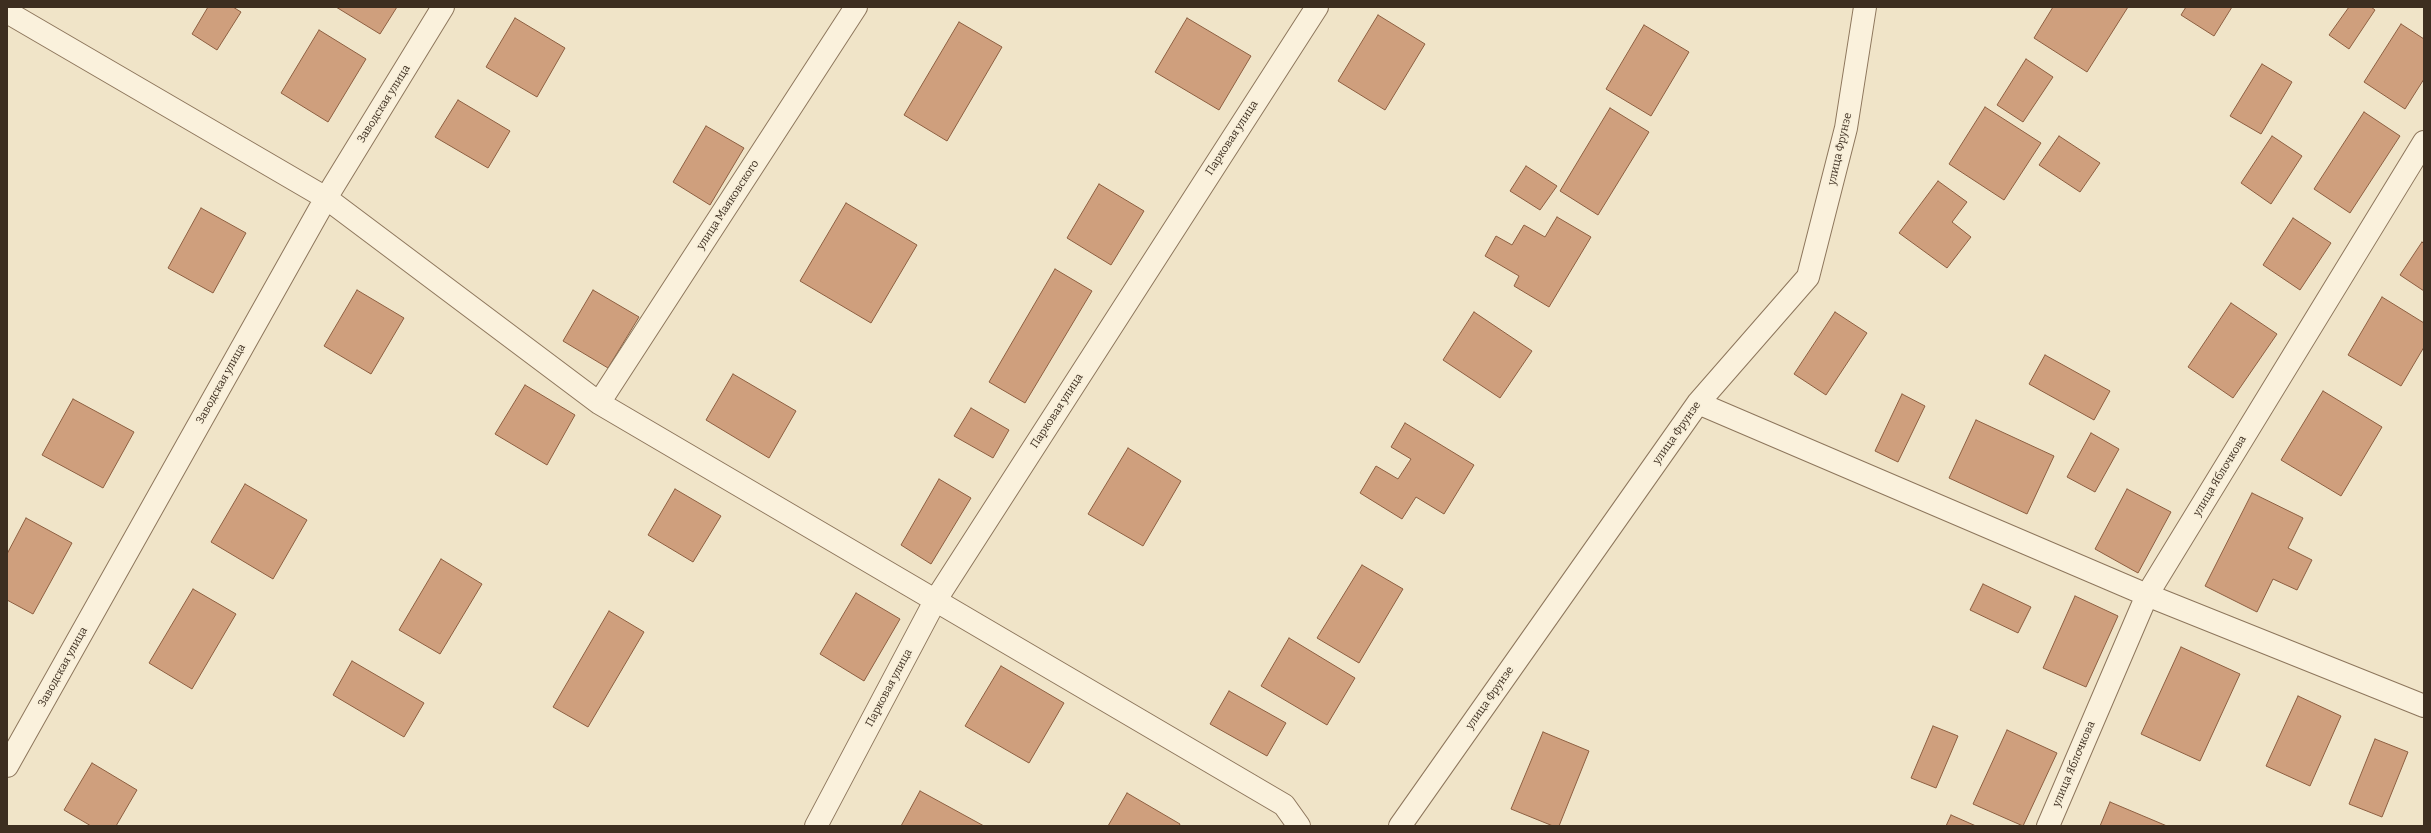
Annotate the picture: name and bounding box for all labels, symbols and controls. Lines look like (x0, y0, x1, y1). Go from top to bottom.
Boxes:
street label: Заводская улица (355, 63, 413, 145)
street label: Парковая улица (1203, 98, 1261, 178)
street label: улица Фрунзе (1825, 111, 1855, 187)
street label: улица Маяковского (694, 158, 762, 252)
street label: Заводская улица (194, 342, 248, 426)
street label: Парковая улица (1028, 371, 1086, 451)
street label: улица Фрунзе (1650, 399, 1704, 467)
street label: улица Яблочкова (2191, 433, 2249, 519)
street label: Заводская улица (36, 625, 90, 709)
street label: Парковая улица (863, 647, 915, 729)
street label: улица Фрунзе (1463, 664, 1517, 732)
street label: улица Яблочкова (2050, 719, 2098, 809)

